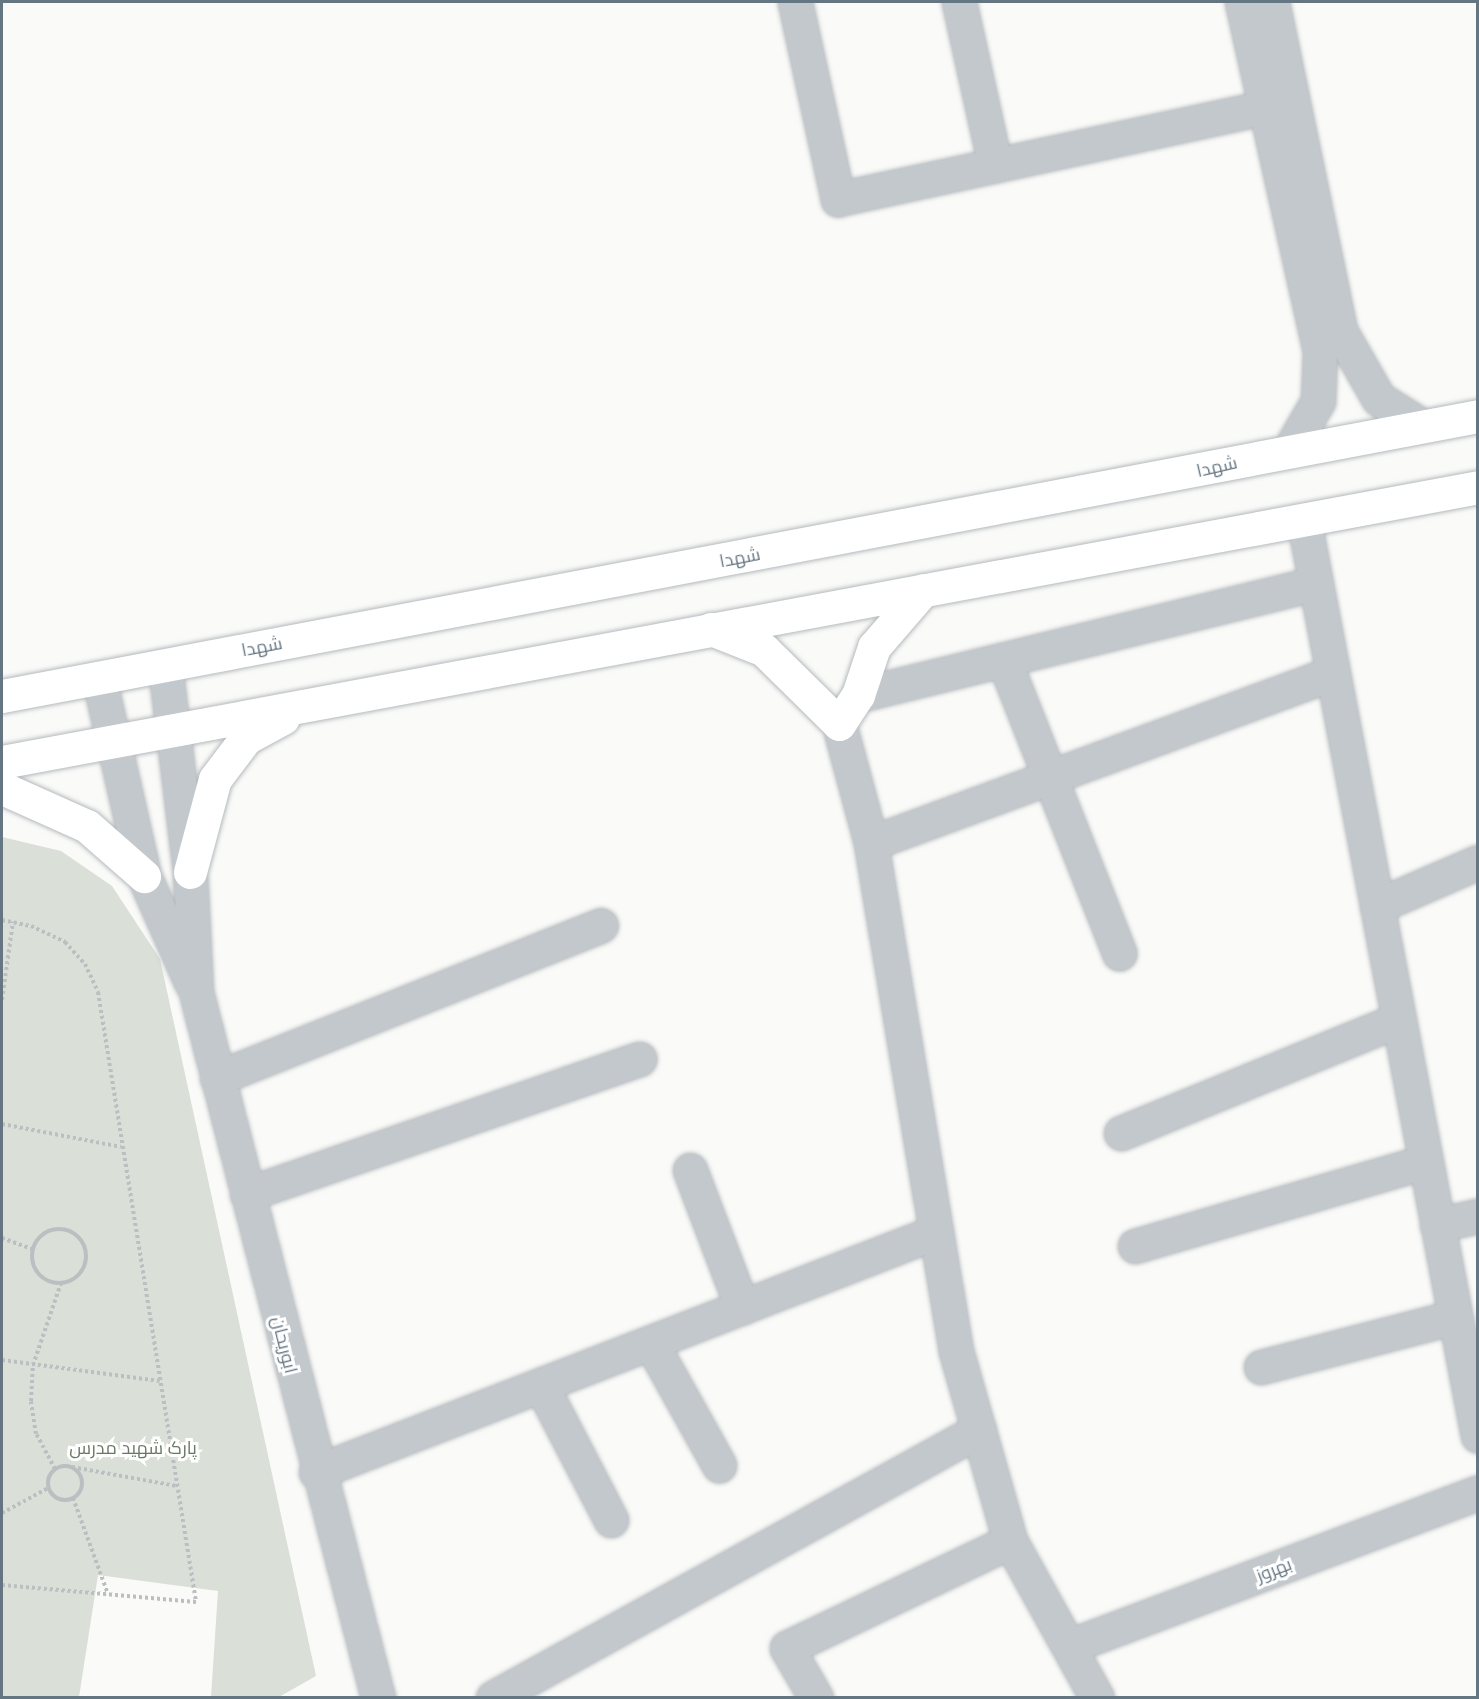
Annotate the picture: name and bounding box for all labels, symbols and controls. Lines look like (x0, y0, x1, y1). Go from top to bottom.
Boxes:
street label: شهدا (1194, 452, 1240, 482)
street label: شهدا (718, 543, 762, 573)
street label: شهدا (240, 632, 284, 662)
street label: ابوریحان (267, 1314, 301, 1376)
park label: پارک شهید مدرس (69, 1437, 197, 1459)
street label: بهروز (1253, 1553, 1295, 1587)

